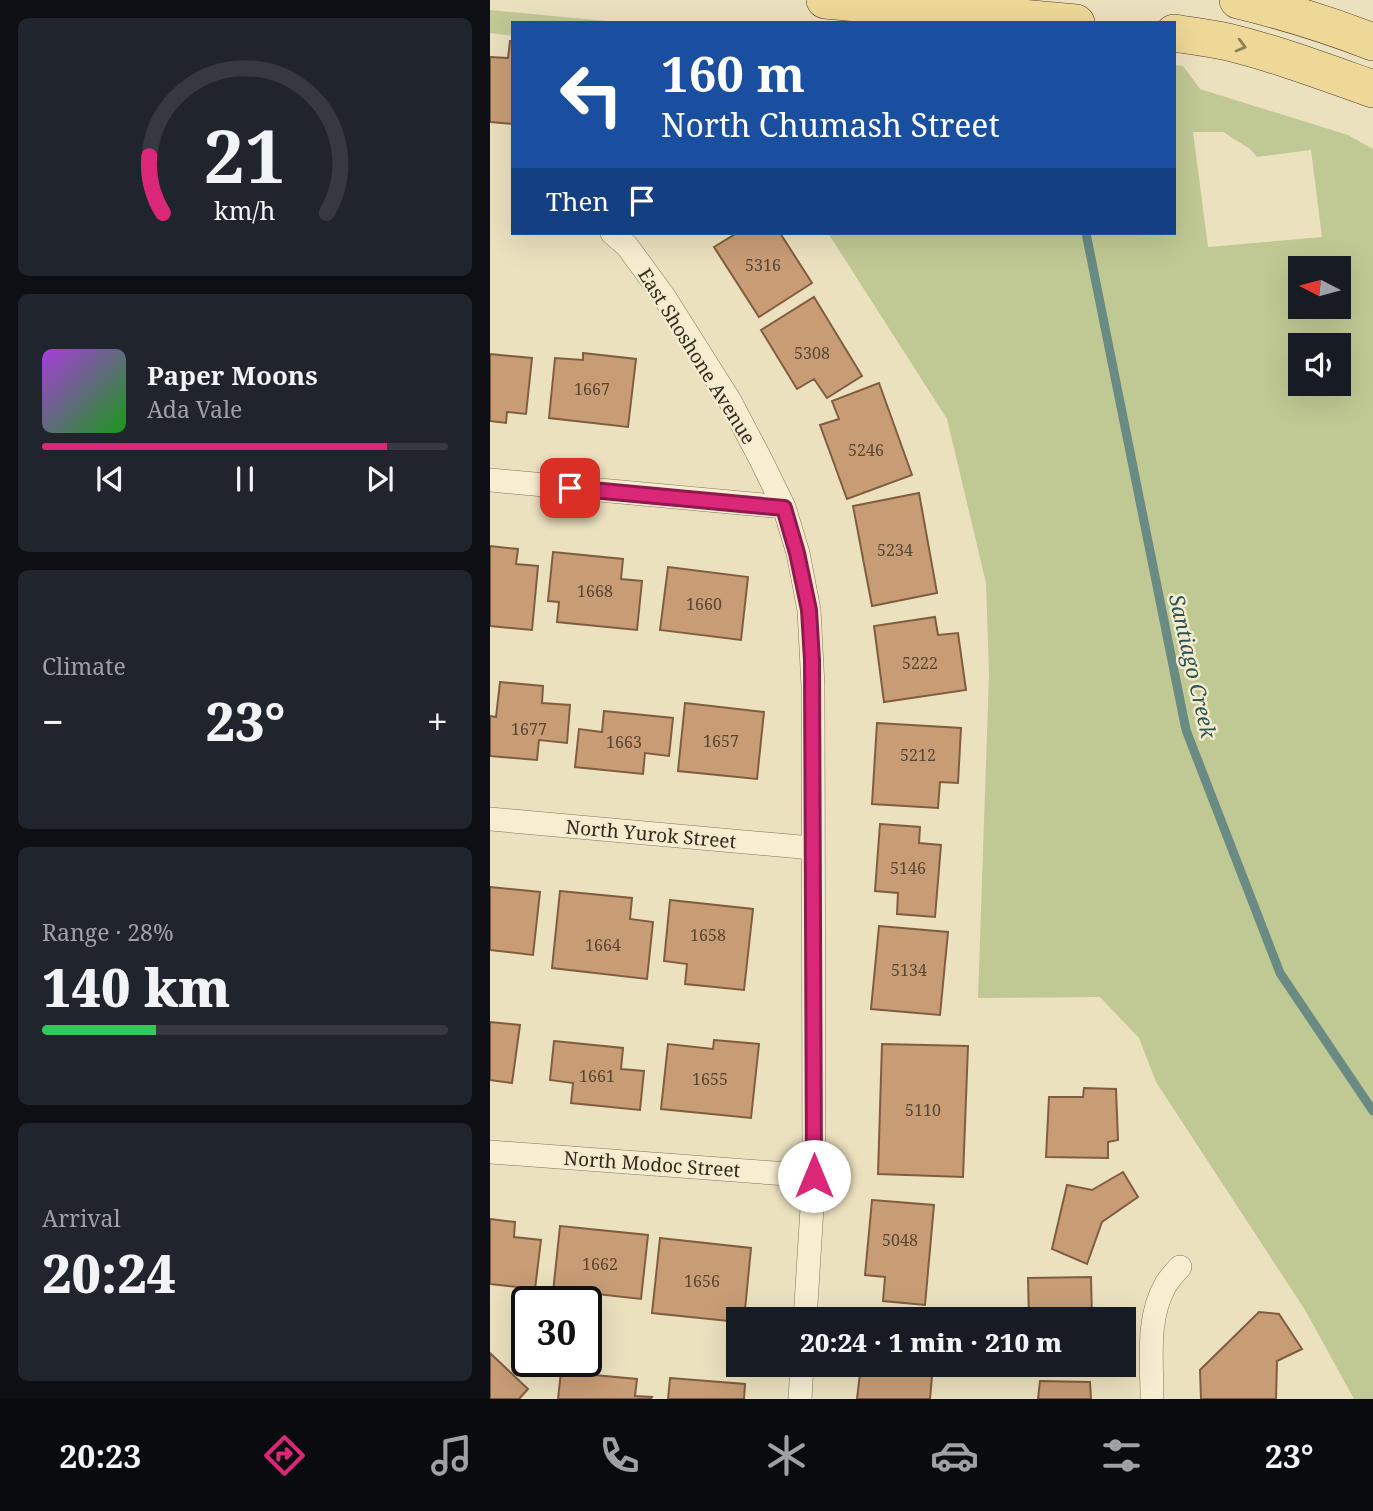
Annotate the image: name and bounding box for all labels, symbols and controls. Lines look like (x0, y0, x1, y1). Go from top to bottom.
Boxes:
one-way arrow (1235, 38, 1247, 52)
text: 160 m (661, 40, 805, 106)
icon: left (546, 49, 637, 140)
text: North Chumash Street (661, 103, 1000, 146)
text: 21 (204, 105, 286, 204)
icon: arrive (623, 182, 661, 220)
text: Then (546, 183, 609, 219)
text: km/h (214, 193, 276, 227)
house number: 5316 (745, 254, 781, 276)
north arrow (1288, 256, 1351, 318)
map controls (1288, 256, 1351, 396)
street label: East Shoshone Avenue (632, 263, 762, 449)
button: sound (1288, 333, 1351, 396)
house number: 5308 (794, 342, 830, 364)
text: Paper Moons (147, 357, 318, 393)
house number: 1667 (574, 378, 610, 400)
text: Ada Vale (147, 393, 242, 425)
house number: 5246 (848, 439, 884, 461)
pin (540, 458, 600, 518)
icon: previous (91, 460, 129, 498)
icon: pause (226, 460, 264, 498)
icon: next (361, 460, 399, 498)
icon: arrive (551, 469, 589, 507)
house number: 5234 (877, 539, 913, 561)
house number: 1668 (577, 580, 613, 602)
water label: Santiago Creek (1163, 591, 1223, 742)
house number: 1660 (686, 593, 722, 615)
text: Climate (42, 650, 126, 682)
house number: 5222 (902, 652, 938, 674)
text: 23° (205, 685, 285, 756)
text: − (42, 695, 64, 747)
text: + (427, 695, 448, 747)
house number: 1677 (511, 718, 547, 740)
house number: 1657 (703, 730, 739, 752)
house number: 1663 (606, 731, 642, 753)
house number: 5212 (900, 744, 936, 766)
street label: North Yurok Street (565, 814, 738, 854)
house number: 5146 (890, 857, 926, 879)
text: Range · 28% (42, 916, 174, 948)
house number: 1658 (690, 924, 726, 946)
house number: 1664 (585, 934, 621, 956)
text: 140 km (42, 951, 230, 1022)
house number: 5134 (891, 959, 927, 981)
house number: 1661 (579, 1065, 615, 1087)
house number: 1655 (692, 1068, 728, 1090)
house number: 5110 (905, 1099, 941, 1121)
position arrow (777, 1139, 851, 1213)
street label: North Modoc Street (563, 1145, 741, 1183)
text: Arrival (42, 1202, 121, 1234)
house number: 5048 (882, 1229, 918, 1251)
text: 20:24 (42, 1237, 176, 1308)
house number: 1662 (582, 1253, 618, 1275)
house number: 1656 (684, 1270, 720, 1292)
speed limit sign: 30 (511, 1286, 602, 1377)
text: 20:24 · 1 min · 210 m (800, 1324, 1062, 1360)
icon: directions (260, 1431, 309, 1480)
icon: music (427, 1431, 476, 1480)
icon: phone (595, 1431, 644, 1480)
icon: climate (762, 1431, 811, 1480)
icon: car (930, 1431, 979, 1480)
icon: filters (1097, 1431, 1146, 1480)
text: 20:23 (59, 1434, 141, 1477)
text: 23° (1265, 1434, 1314, 1477)

